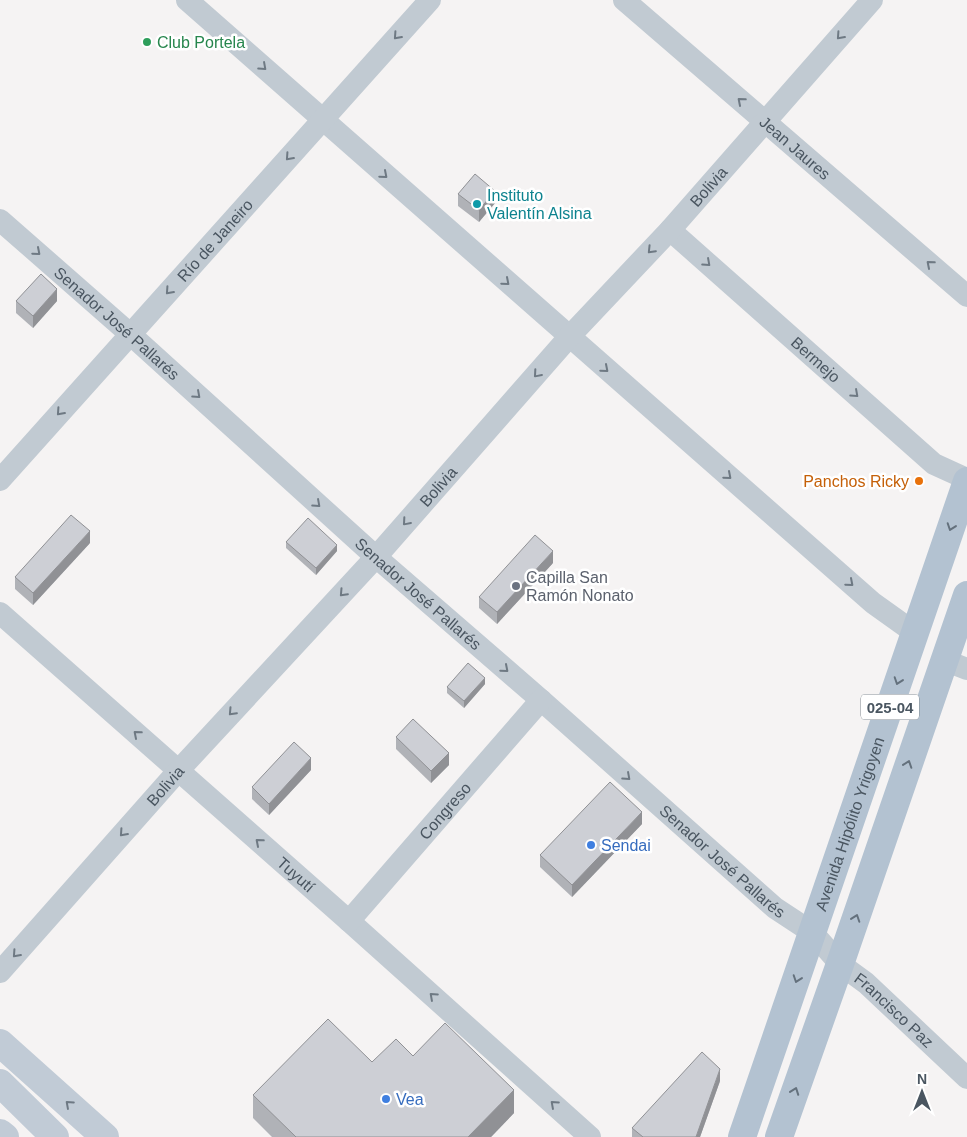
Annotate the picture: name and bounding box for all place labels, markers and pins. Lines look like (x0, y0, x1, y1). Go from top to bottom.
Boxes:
place label: Club Portela (157, 34, 245, 51)
marker: Club Portela (141, 36, 153, 48)
place label: Instituto Valentín Alsina (487, 187, 592, 222)
marker: Instituto Valentín Alsina (471, 198, 483, 210)
place label: Panchos Ricky (803, 473, 909, 490)
marker: Panchos Ricky (913, 475, 925, 487)
place label: Capilla San Ramón Nonato (526, 569, 634, 604)
marker: Capilla San Ramón Nonato (510, 580, 522, 592)
place label: Sendai (601, 837, 651, 854)
marker: Sendai (585, 839, 597, 851)
place label: Vea (396, 1091, 424, 1108)
marker: Vea (380, 1093, 392, 1105)

